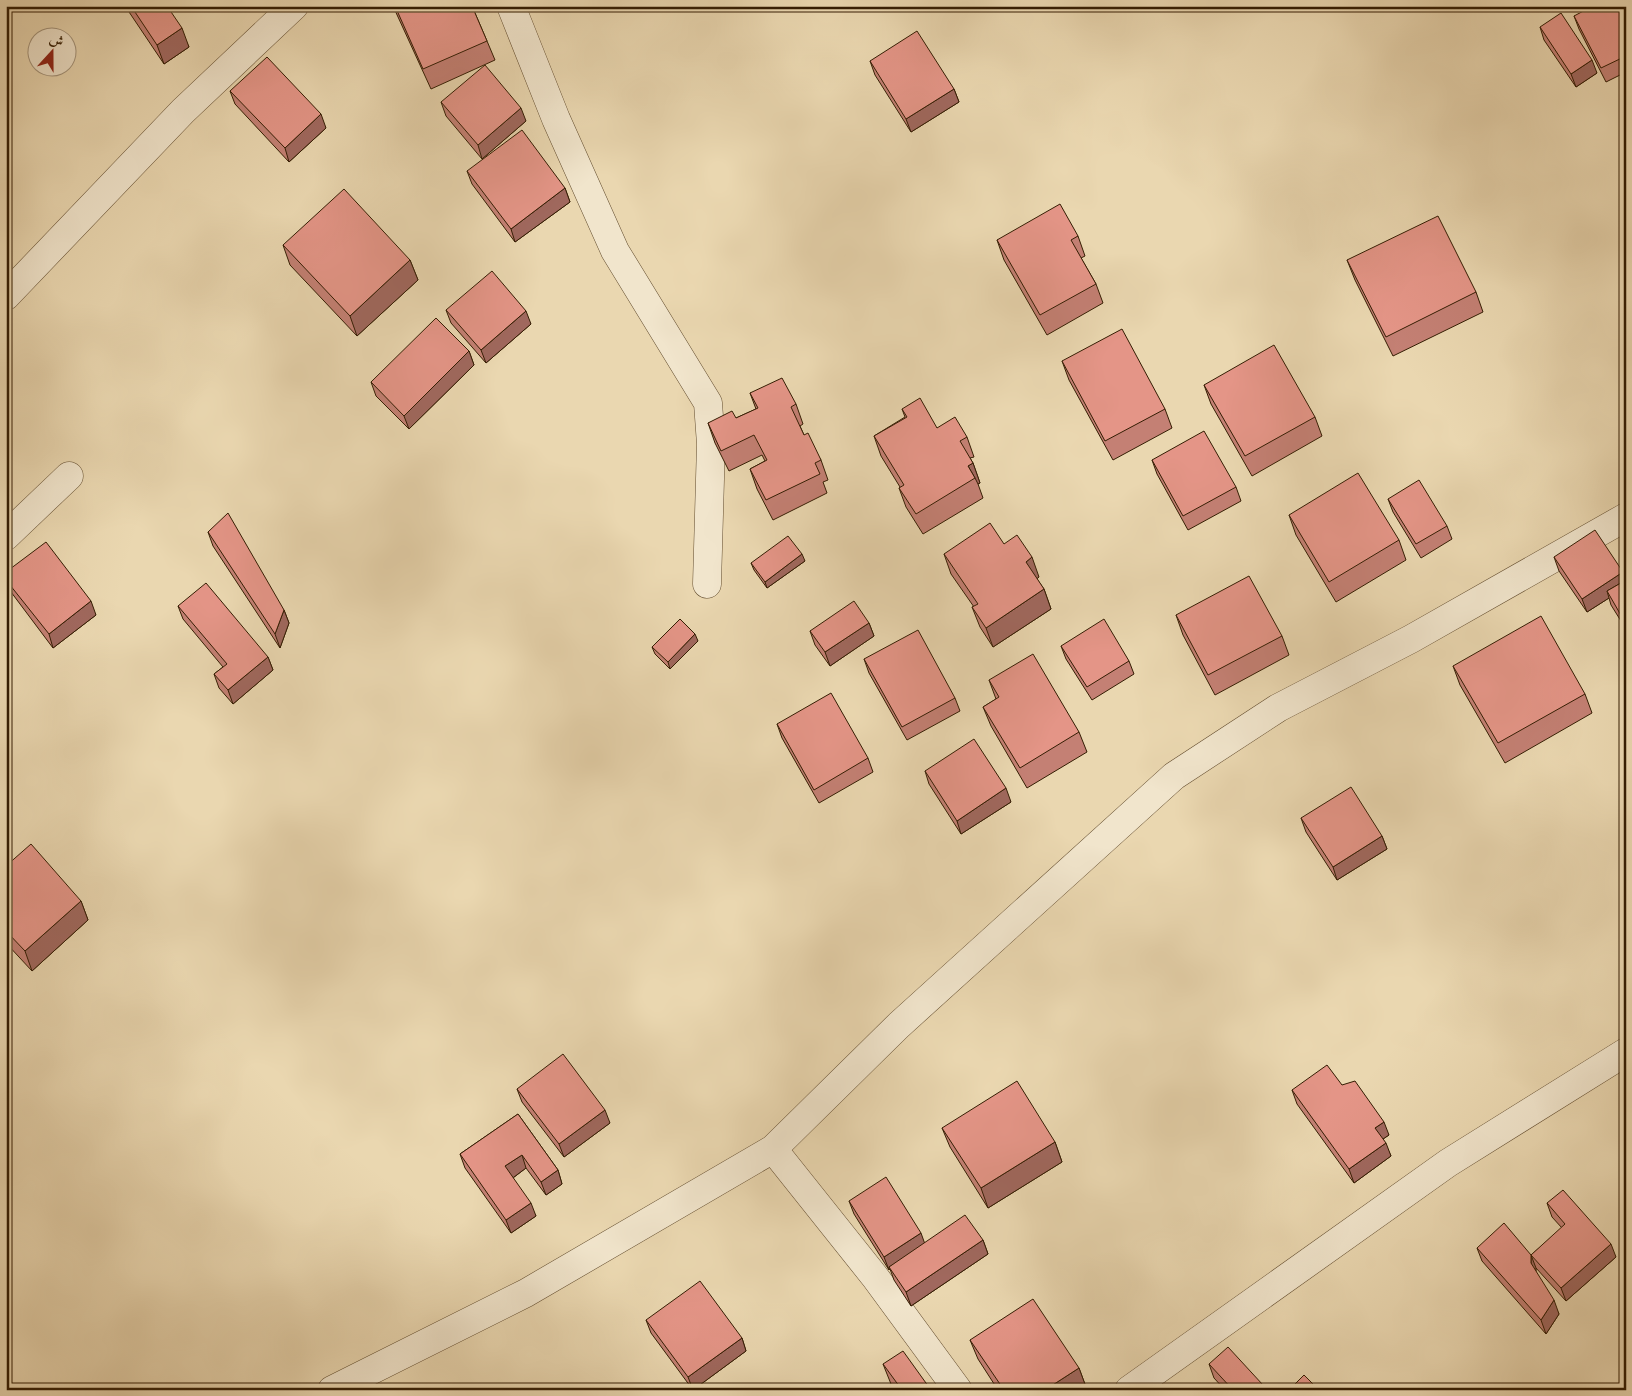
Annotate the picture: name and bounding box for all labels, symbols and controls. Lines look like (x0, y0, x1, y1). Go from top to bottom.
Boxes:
north arrow (28, 28, 78, 78)
text: ش (47, 29, 66, 51)

